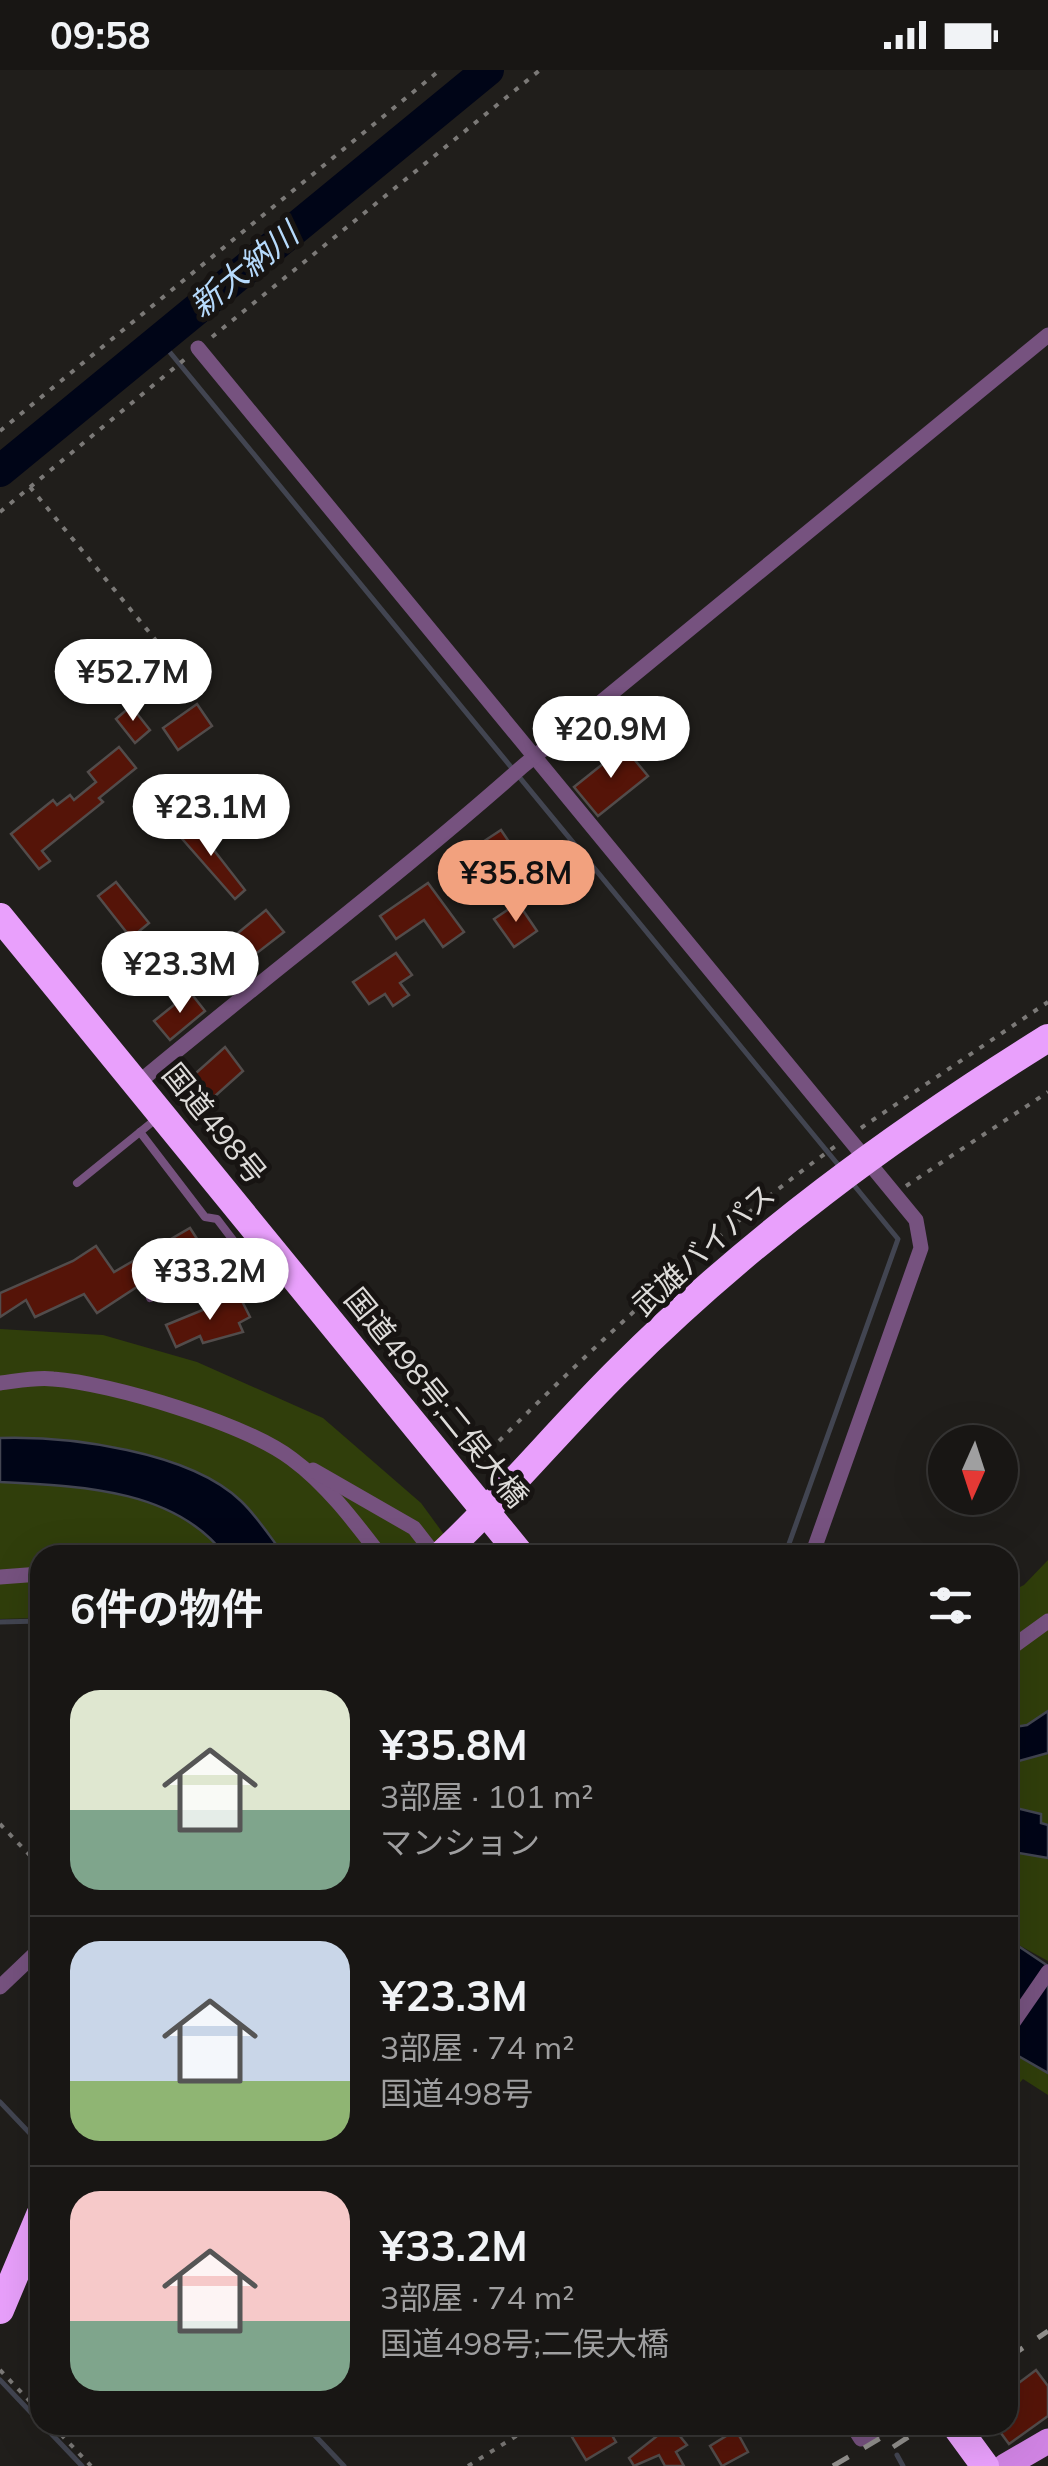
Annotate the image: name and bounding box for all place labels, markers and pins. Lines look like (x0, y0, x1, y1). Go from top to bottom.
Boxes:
pin: ¥52.7M (52, 639, 214, 724)
pin: ¥20.9M (530, 696, 692, 781)
pin: ¥23.1M (130, 774, 292, 859)
pin: ¥35.8M (435, 840, 597, 925)
pin: ¥23.3M (99, 931, 261, 1016)
pin: ¥33.2M (129, 1238, 291, 1323)

